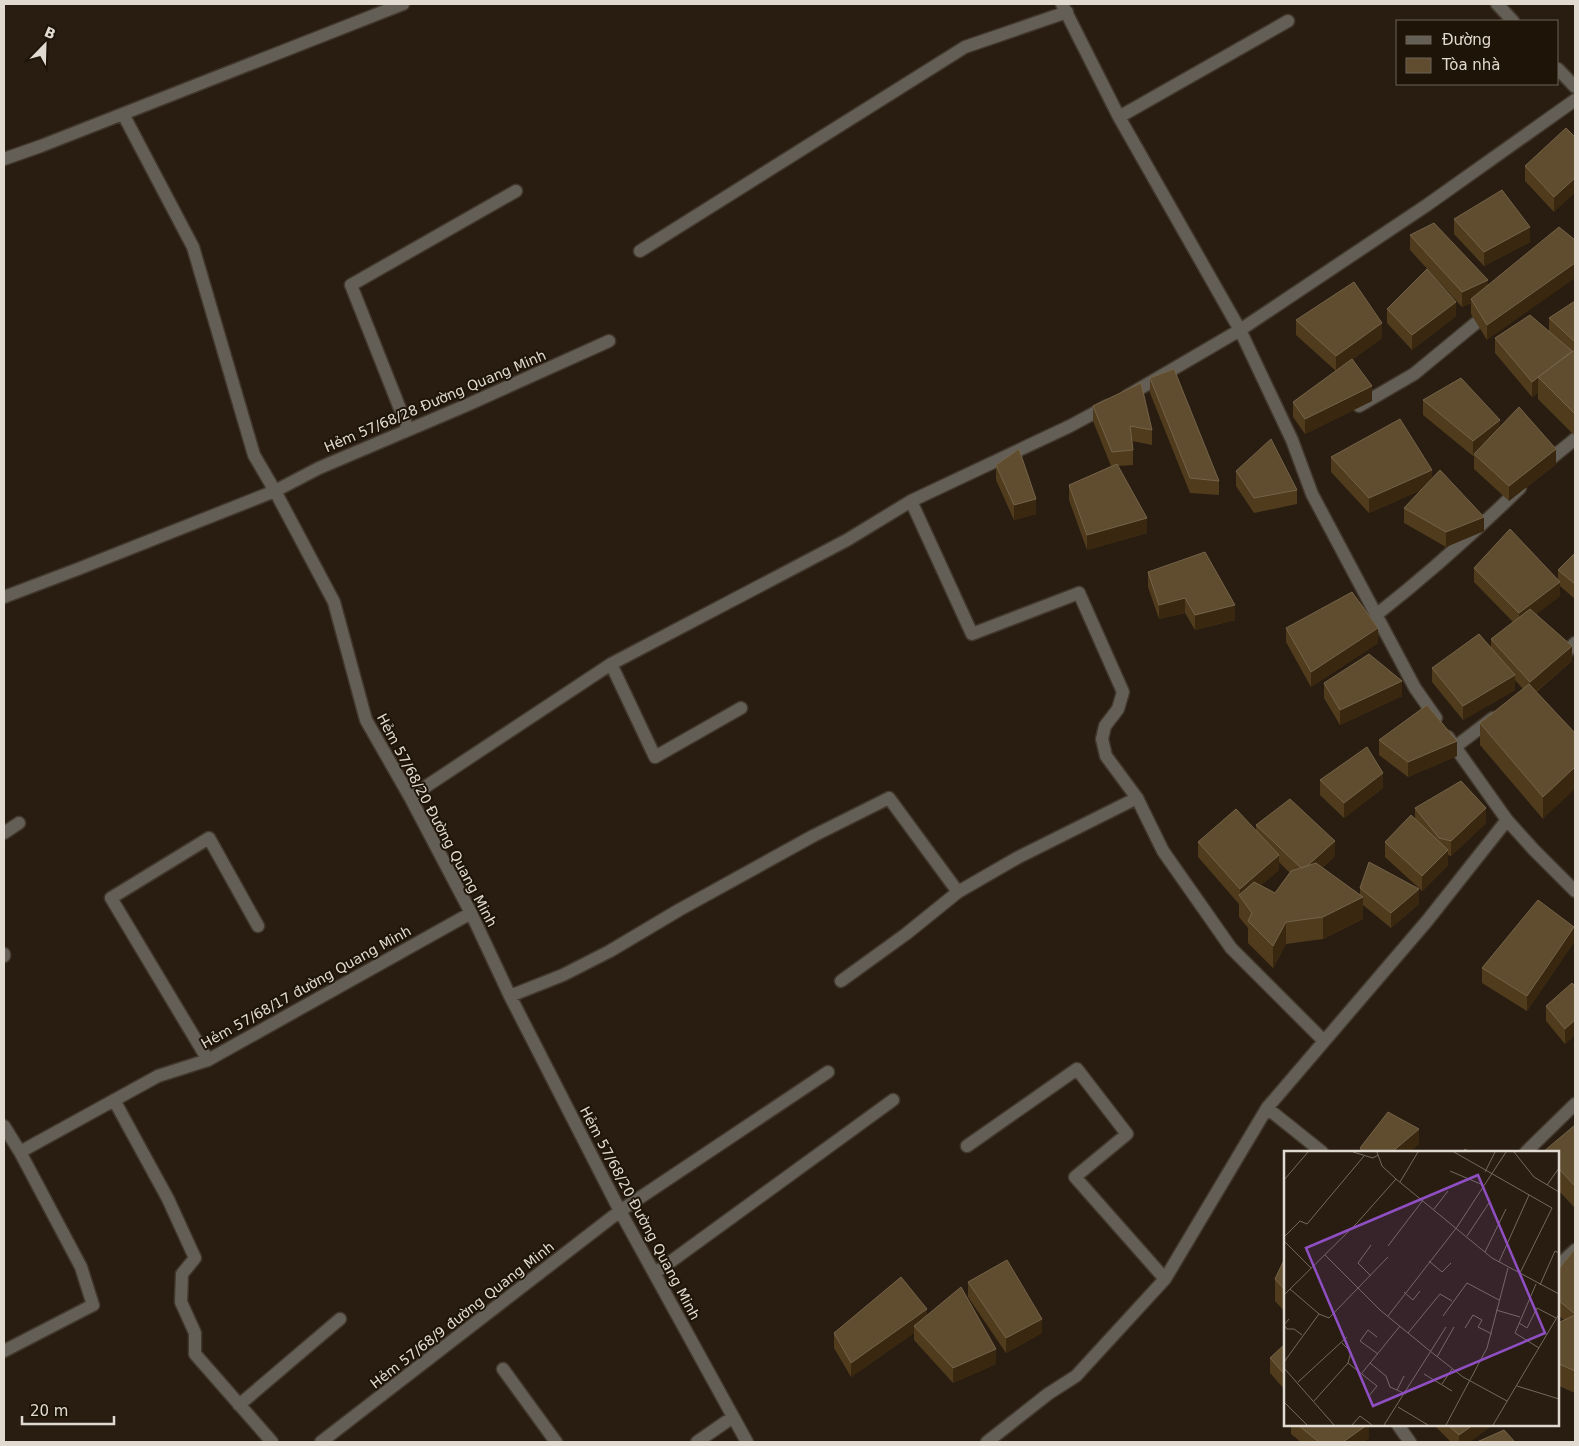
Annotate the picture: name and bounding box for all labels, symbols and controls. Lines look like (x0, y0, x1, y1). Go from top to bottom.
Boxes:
north arrow (20, 20, 70, 70)
legend (1396, 20, 1559, 85)
text: B (42, 24, 58, 42)
text: Đường (1442, 31, 1491, 49)
text: Tòa nhà (1441, 56, 1501, 74)
street label: Hẻm 57/68/28 Đường Quang Minh (322, 347, 548, 455)
street label: Hẻm 57/68/20 Đường Quang Minh (374, 711, 500, 929)
street label: Hẻm 57/68/17 đường Quang Minh (198, 922, 414, 1052)
street label: Hẻm 57/68/20 Đường Quang Minh (577, 1104, 703, 1322)
inset map (1284, 1151, 1559, 1426)
street label: Hẻm 57/68/9 đường Quang Minh (367, 1238, 557, 1392)
scale bar (22, 1394, 115, 1426)
text: 20 m (30, 1402, 68, 1420)

